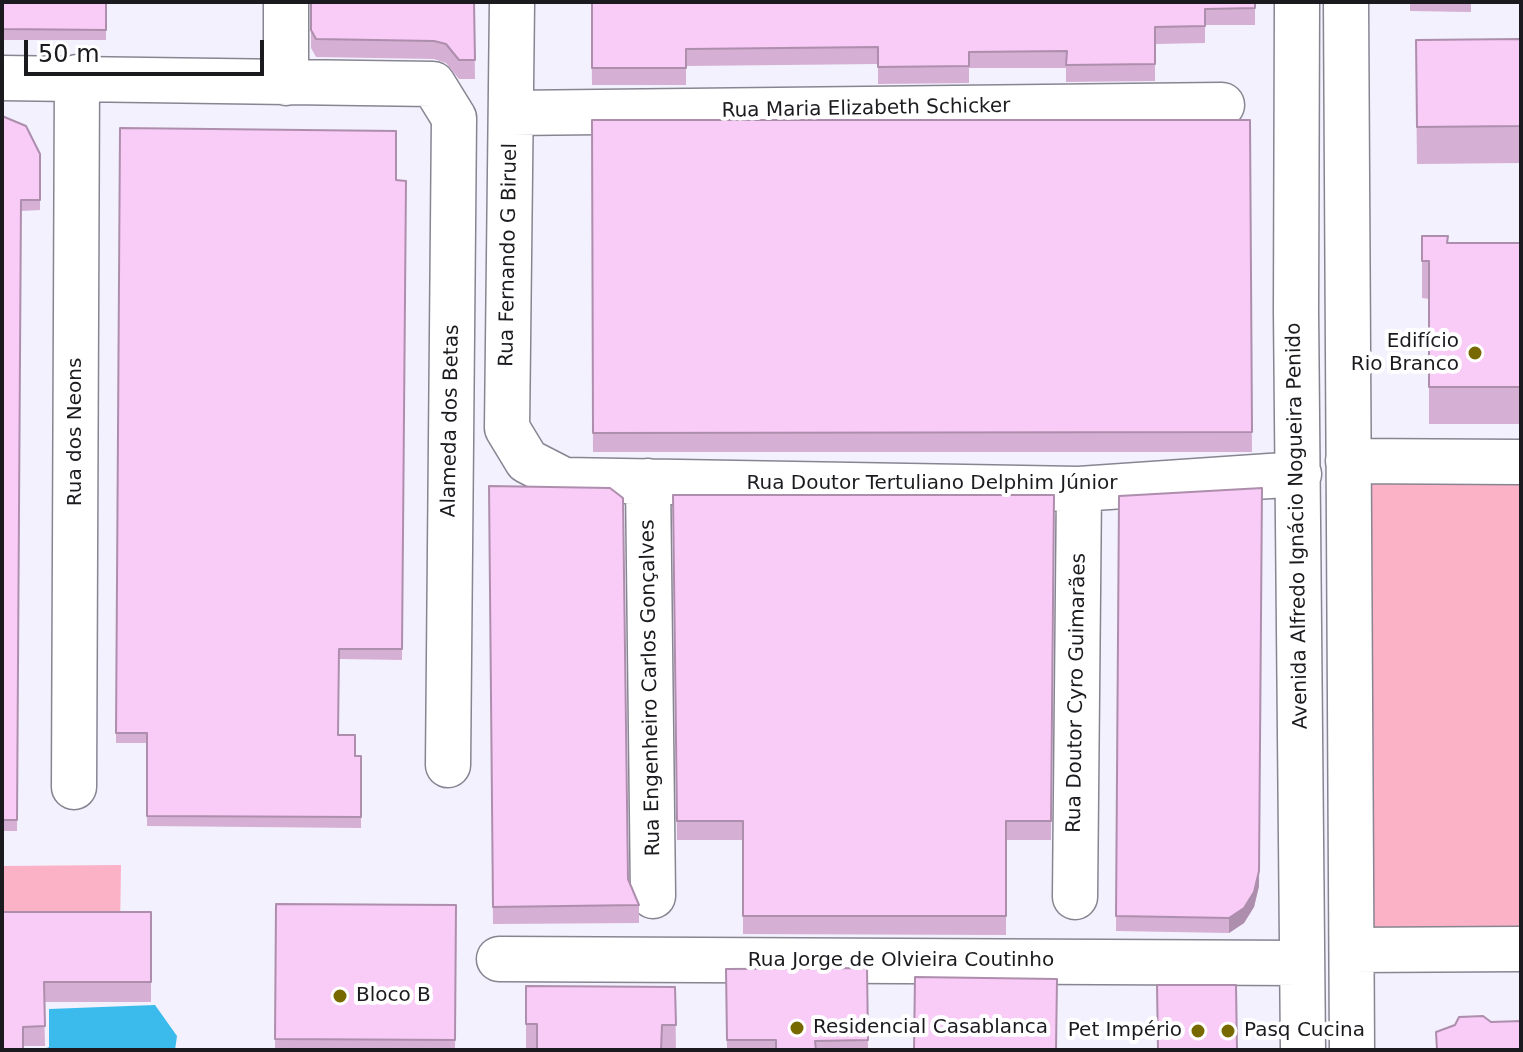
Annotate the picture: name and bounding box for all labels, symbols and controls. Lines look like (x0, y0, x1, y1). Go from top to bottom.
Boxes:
scale bar (28, 24, 268, 74)
text: 50 m (38, 40, 100, 68)
street label: Rua Maria Elizabeth Schicker (721, 94, 1011, 124)
street label: Rua Fernando G Biruel (495, 143, 523, 367)
street label: Avenida Alfredo Ignácio Nogueira Penido (1282, 323, 1314, 729)
street label: Alameda dos Betas (437, 324, 465, 518)
place label: Edifício Rio Branco (1351, 330, 1459, 377)
marker: Edifício Rio Branco (1466, 344, 1484, 362)
street label: Rua dos Neons (64, 358, 88, 506)
street label: Rua Doutor Tertuliano Delphim Júnior (746, 472, 1118, 496)
street label: Rua Engenheiro Carlos Gonçalves (636, 519, 666, 857)
street label: Rua Doutor Cyro Guimarães (1063, 553, 1091, 833)
street label: Rua Jorge de Olvieira Coutinho (748, 949, 1054, 973)
place label: Bloco B (356, 984, 431, 1008)
marker: Bloco B (331, 987, 349, 1005)
place label: Residencial Casablanca (813, 1016, 1048, 1040)
marker: Residencial Casablanca (788, 1019, 806, 1037)
place label: Pet Império (1068, 1019, 1182, 1043)
place label: Pasq Cucina (1244, 1019, 1365, 1043)
marker: Pet Império (1189, 1022, 1207, 1040)
marker: Pasq Cucina (1219, 1022, 1237, 1040)

